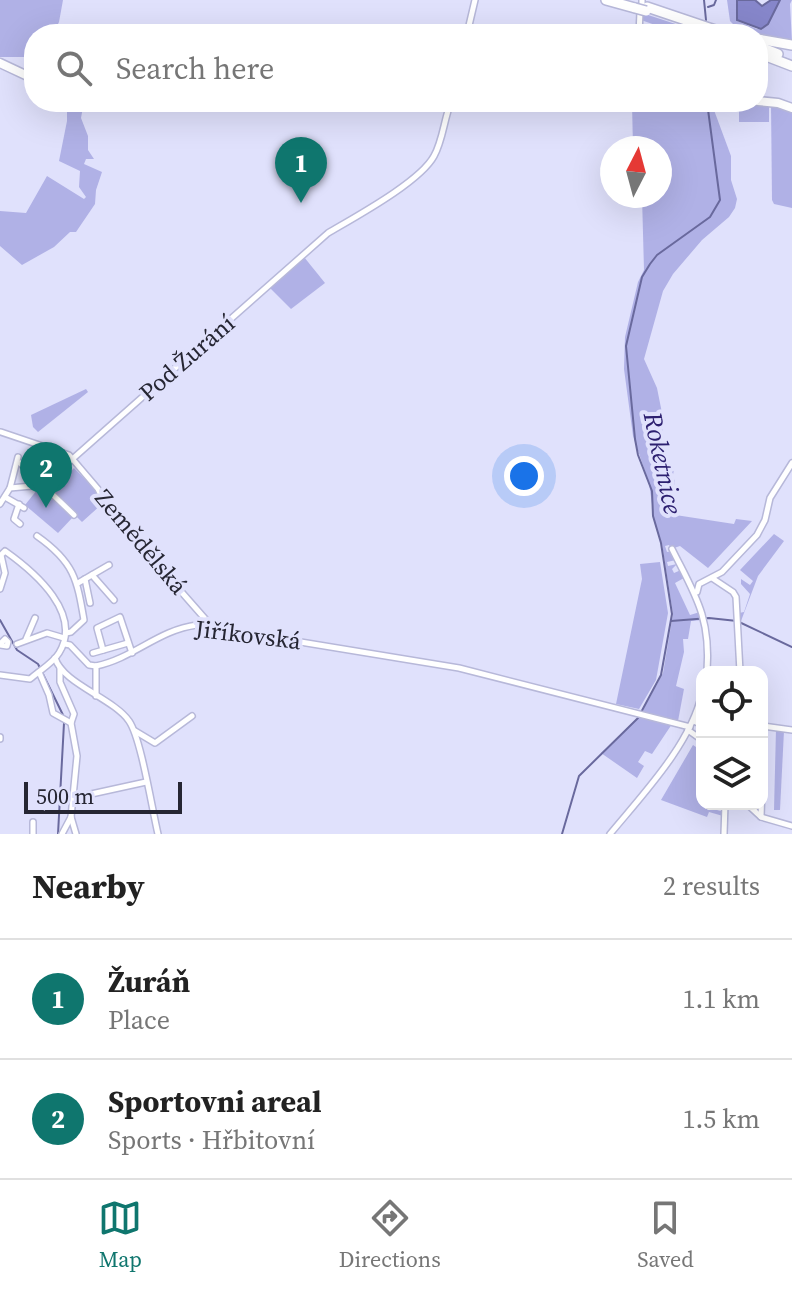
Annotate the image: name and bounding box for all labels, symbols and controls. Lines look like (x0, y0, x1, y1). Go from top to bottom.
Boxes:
search box (24, 24, 768, 112)
icon: search (52, 46, 96, 90)
text: Search here (116, 48, 274, 89)
north arrow (600, 136, 672, 208)
pin: 1 (275, 137, 327, 203)
street label: Pod Žurání (132, 307, 242, 408)
water label: Roketnice (634, 408, 691, 518)
pin: 2 (20, 442, 72, 508)
your location (504, 456, 544, 496)
street label: Zemědělská (88, 482, 196, 602)
street label: Jiříkovská (192, 612, 304, 657)
map controls (696, 666, 768, 810)
button: locate (696, 666, 768, 738)
button: layers (696, 738, 768, 810)
scale bar (24, 778, 182, 814)
text: 500 m (36, 781, 94, 811)
text: Nearby (32, 863, 145, 909)
text: 2 results (663, 868, 760, 904)
text: Žuráň (108, 961, 190, 1002)
text: 1 (51, 981, 65, 1017)
text: 1.1 km (682, 981, 760, 1017)
text: Place (108, 1002, 170, 1038)
text: Sportovni areal (108, 1081, 322, 1122)
text: 2 (51, 1101, 65, 1137)
text: 1.5 km (682, 1101, 760, 1137)
text: Sports · Hřbitovní (108, 1122, 315, 1158)
tab: Map (98, 1196, 142, 1274)
tab: Directions (339, 1196, 441, 1274)
tab: Saved (637, 1196, 694, 1274)

